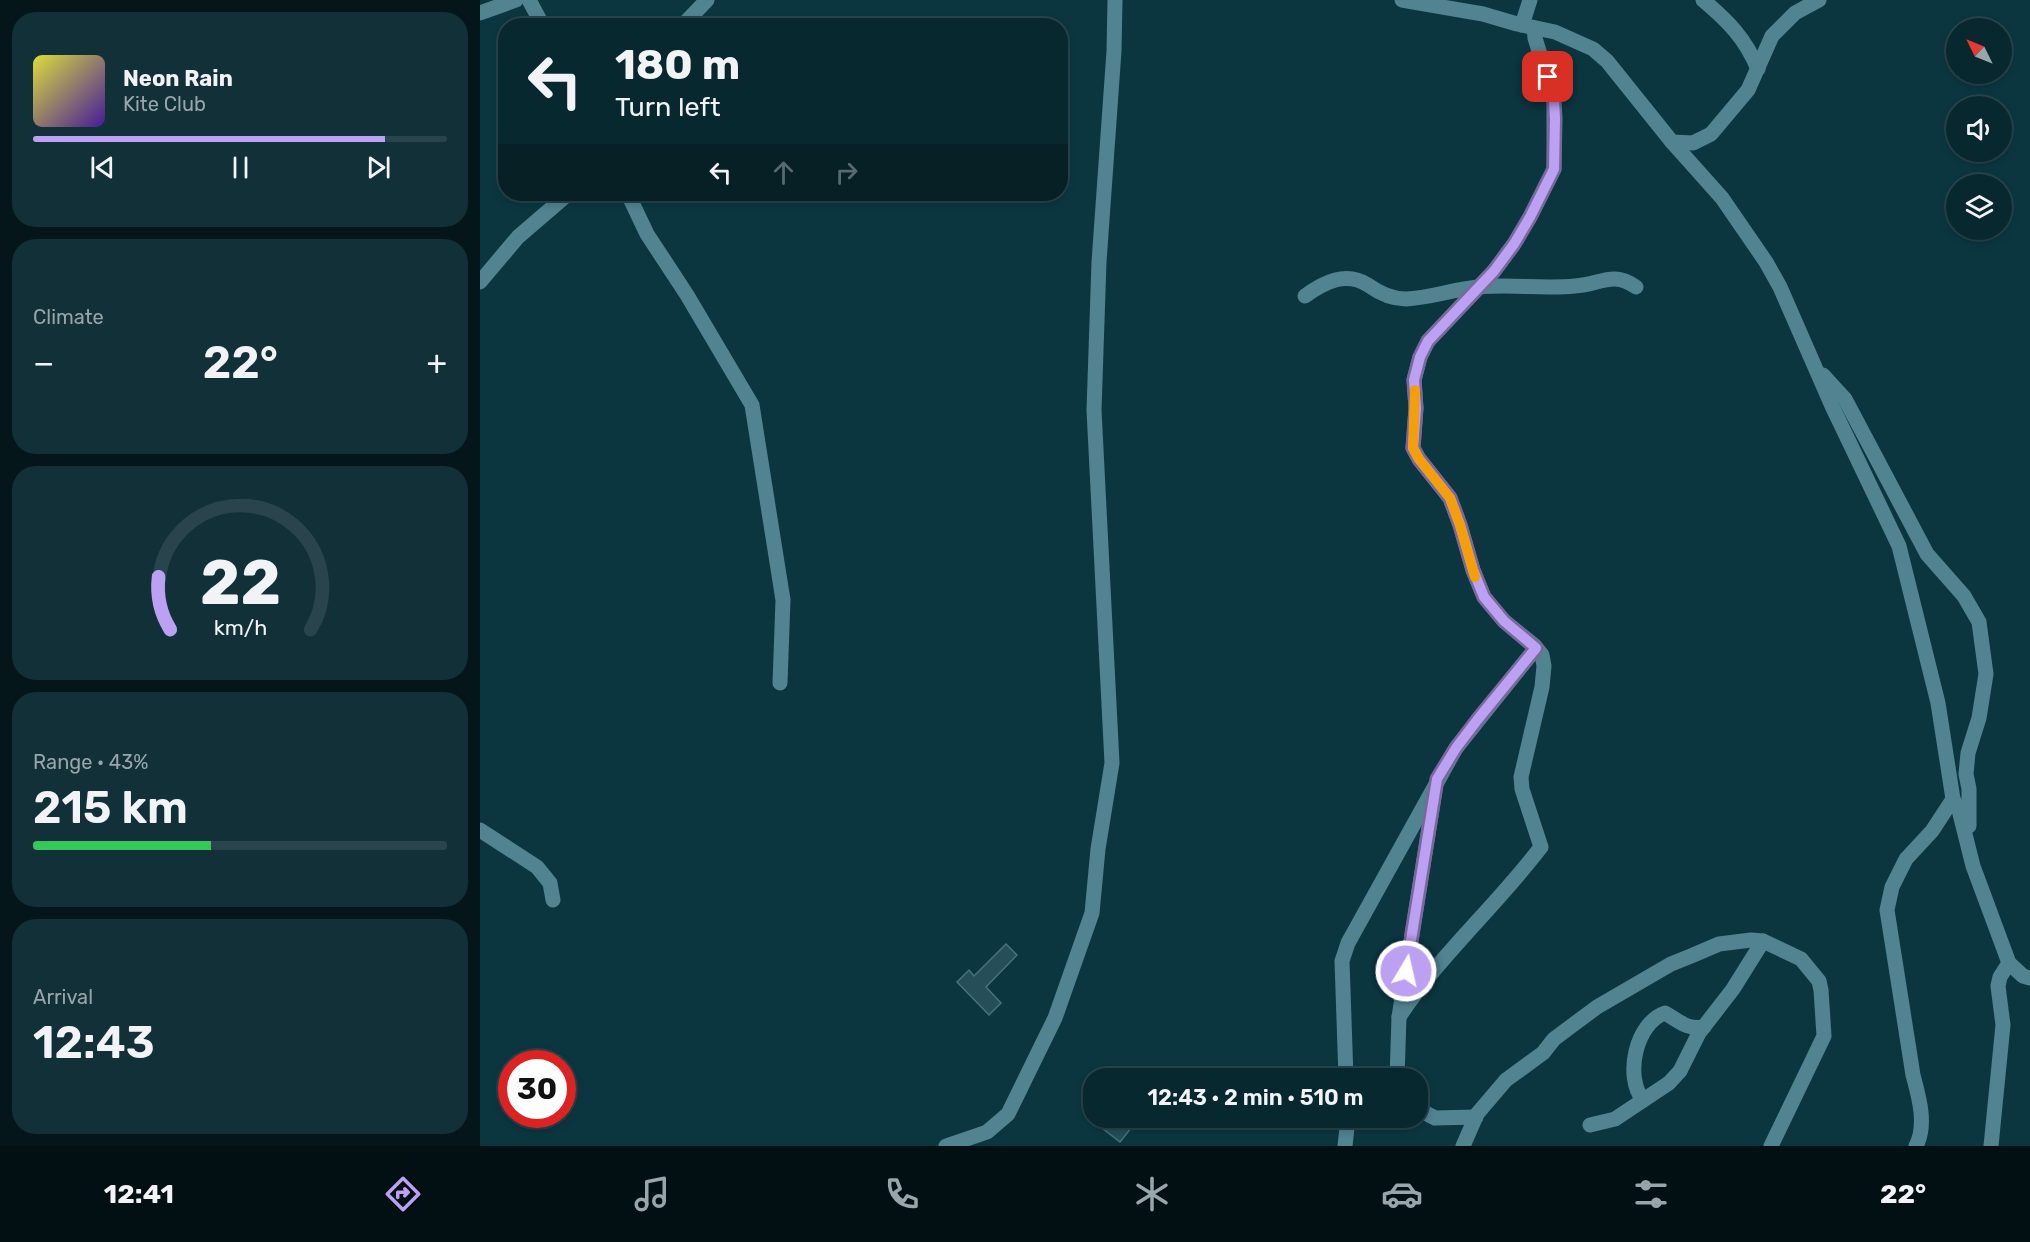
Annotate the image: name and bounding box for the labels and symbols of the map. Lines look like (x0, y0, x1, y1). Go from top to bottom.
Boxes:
north arrow (1946, 18, 2012, 84)
pin (1522, 51, 1573, 102)
position arrow (1374, 939, 1438, 1003)
speed limit sign: 30 (498, 1050, 576, 1128)

